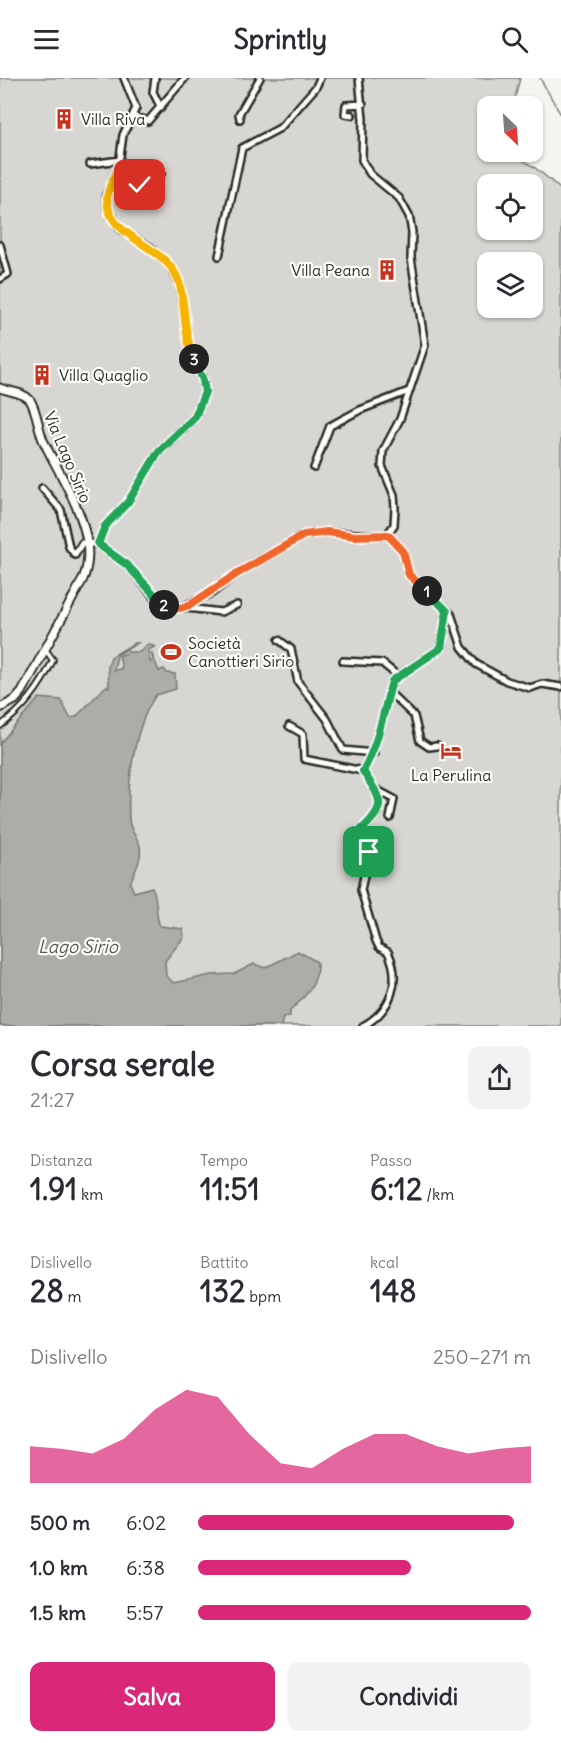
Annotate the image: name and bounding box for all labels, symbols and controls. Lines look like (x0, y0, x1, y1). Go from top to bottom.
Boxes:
text: Sprintly (234, 22, 327, 56)
icon: menu (30, 23, 63, 56)
icon: search (498, 23, 531, 56)
north arrow (477, 96, 543, 162)
map controls (477, 96, 543, 318)
building icon: Villa Riva (52, 107, 76, 131)
place label: Villa Riva (81, 109, 145, 129)
pin (114, 159, 165, 210)
icon: check (123, 168, 156, 201)
button: locate (477, 174, 543, 240)
button: layers (477, 252, 543, 318)
building icon: Villa Peana (375, 258, 399, 282)
place label: Villa Peana (291, 260, 370, 280)
pin: 3 (179, 344, 209, 374)
text: 3 (189, 349, 199, 369)
building icon: Villa Quaglio (30, 363, 54, 387)
place label: Villa Quaglio (59, 365, 148, 385)
street label: Via Lago Sirio (40, 408, 96, 506)
pin: 1 (412, 576, 442, 606)
text: 1 (424, 581, 430, 601)
pin: 2 (149, 590, 179, 620)
text: 2 (160, 595, 168, 615)
place label: Società Canottieri Sirio (188, 633, 294, 671)
sports icon: Società Canottieri Sirio (159, 640, 183, 664)
hotel icon: La Perulina (439, 739, 463, 763)
place label: La Perulina (411, 765, 491, 785)
pin (343, 826, 394, 877)
icon: arrive (352, 835, 385, 868)
water label: Lago Sirio (38, 935, 119, 958)
text: Corsa serale (30, 1043, 215, 1085)
button: share (468, 1046, 531, 1109)
text: 21:27 (30, 1087, 74, 1112)
text: Distanza (30, 1150, 93, 1170)
text: Tempo (200, 1150, 248, 1170)
text: Passo (370, 1150, 412, 1170)
text: 1.91 (30, 1170, 77, 1208)
text: 11:51 (200, 1170, 260, 1208)
text: 6:12 (370, 1170, 422, 1208)
text: km (77, 1184, 103, 1204)
text: /km (422, 1184, 454, 1204)
text: Dislivello (30, 1252, 92, 1272)
text: Battito (200, 1252, 248, 1272)
text: kcal (370, 1252, 399, 1272)
text: 28 (30, 1272, 64, 1310)
text: 132 (200, 1272, 245, 1310)
text: 148 (370, 1272, 417, 1310)
text: m (64, 1286, 82, 1306)
text: bpm (245, 1286, 281, 1306)
text: Dislivello (30, 1344, 107, 1369)
text: 250–271 m (433, 1344, 531, 1369)
text: 500 m (30, 1510, 90, 1535)
text: 6:02 (126, 1510, 166, 1535)
text: 1.0 km (30, 1555, 88, 1580)
text: 6:38 (126, 1555, 165, 1580)
text: 1.5 km (30, 1600, 86, 1625)
text: 5:57 (126, 1600, 163, 1625)
button: Salva (30, 1662, 275, 1731)
button: Condividi (287, 1662, 531, 1731)

